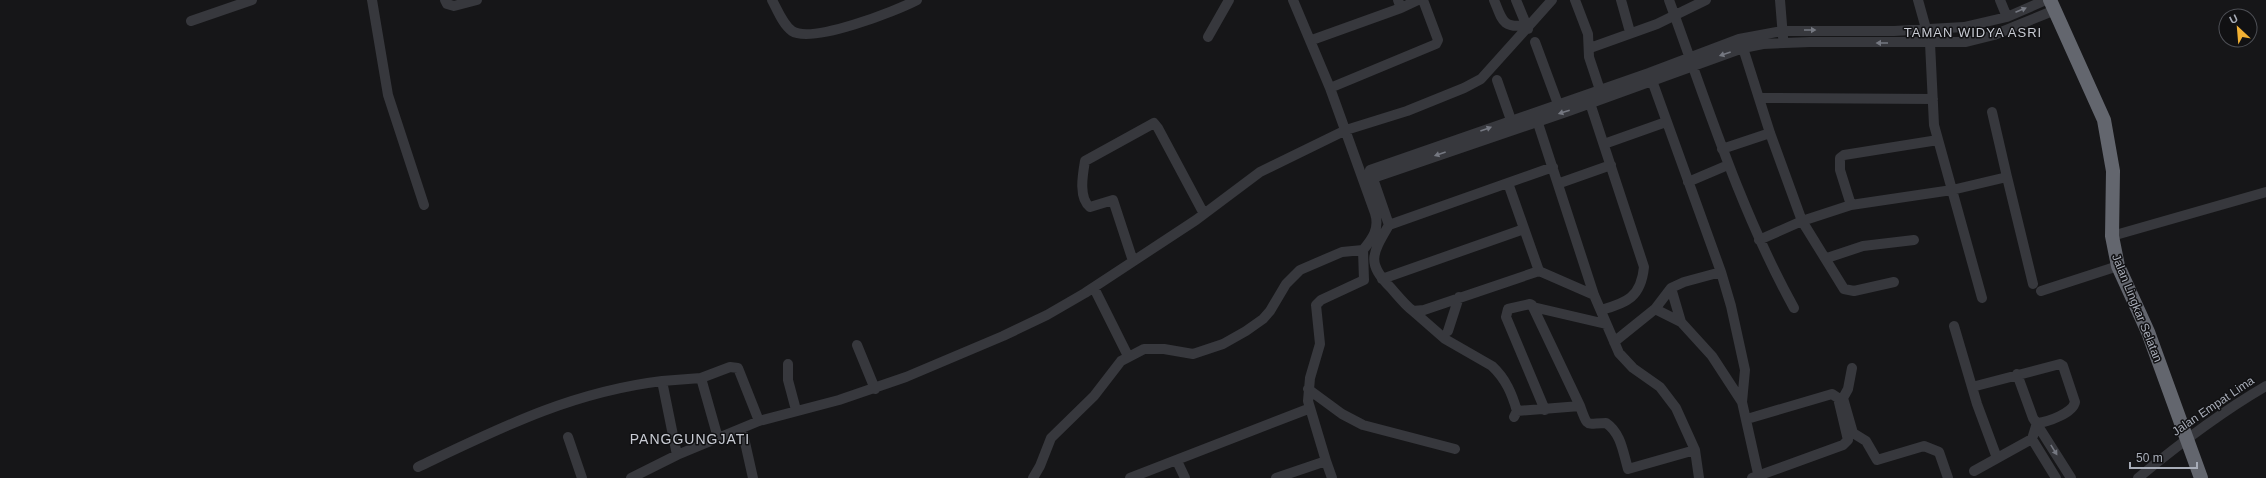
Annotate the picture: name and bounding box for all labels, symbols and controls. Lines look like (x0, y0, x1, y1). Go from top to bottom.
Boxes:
one-way arrow (2015, 7, 2027, 14)
north arrow (2218, 8, 2258, 48)
text: U (2227, 12, 2240, 26)
district label: TAMAN WIDYA ASRI (1904, 25, 2042, 40)
one-way arrow (1804, 27, 1816, 34)
one-way arrow (1875, 40, 1888, 46)
one-way arrow (1719, 51, 1731, 57)
one-way arrow (1557, 110, 1569, 116)
one-way arrow (1481, 125, 1493, 131)
one-way arrow (1434, 151, 1446, 157)
street label: Jalan Lingkar Selatan (2109, 252, 2165, 364)
street label: Jalan Empat Lima (2169, 373, 2257, 439)
district label: PANGGUNGJATI (630, 431, 750, 447)
one-way arrow (2051, 444, 2058, 456)
scale bar (2130, 444, 2197, 470)
text: 50 m (2136, 451, 2163, 465)

